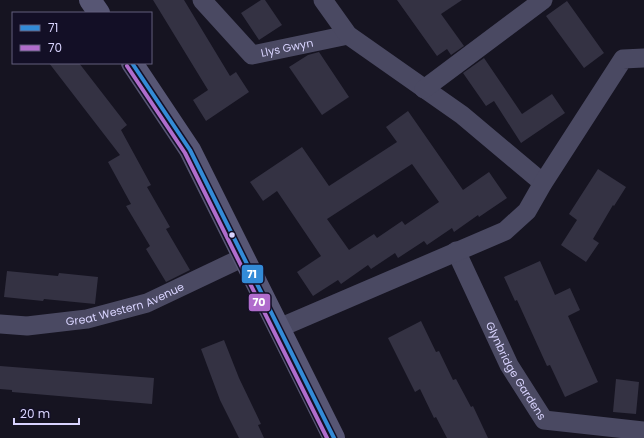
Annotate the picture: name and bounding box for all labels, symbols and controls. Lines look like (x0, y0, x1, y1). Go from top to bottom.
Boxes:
legend (12, 12, 152, 64)
text: 71 (48, 19, 58, 36)
street label: Llys Gwyn (259, 34, 315, 61)
text: 70 (48, 39, 62, 56)
unlabelled marker (227, 230, 237, 240)
line badge: 71 (241, 264, 264, 284)
text: 71 (247, 266, 257, 282)
street label: Great Western Avenue (65, 278, 187, 329)
line badge: 70 (248, 293, 271, 312)
text: 70 (252, 294, 266, 310)
street label: Glynbridge Gardens (482, 319, 550, 423)
scale bar (14, 400, 79, 426)
text: 20 m (20, 405, 50, 422)

